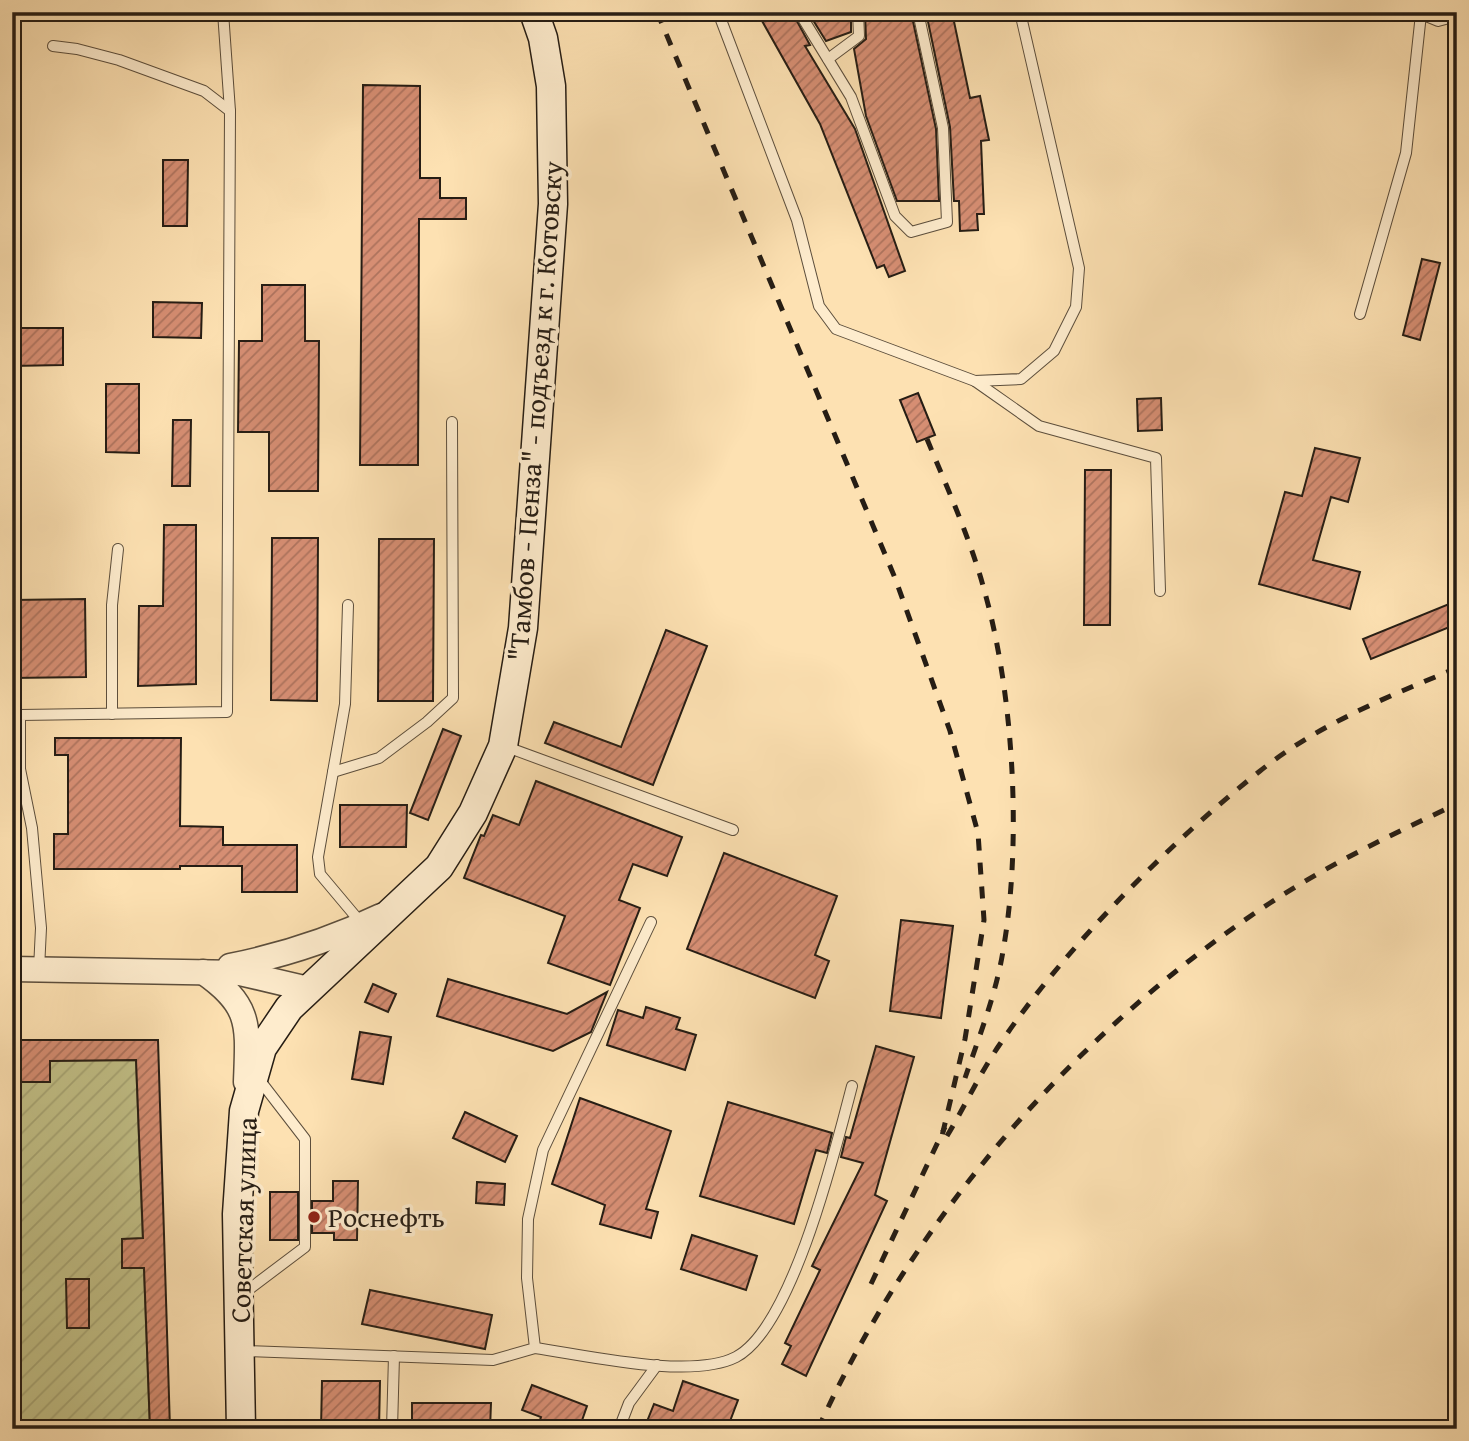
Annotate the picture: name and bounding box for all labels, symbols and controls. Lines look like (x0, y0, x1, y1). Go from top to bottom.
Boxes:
street label: "Тамбов - Пенза" - подъезд к г. Котовску (497, 160, 572, 662)
street label: Советская улица (218, 1116, 267, 1324)
place label: Роснефть (328, 1196, 445, 1237)
marker: Роснефть (306, 1209, 322, 1225)

